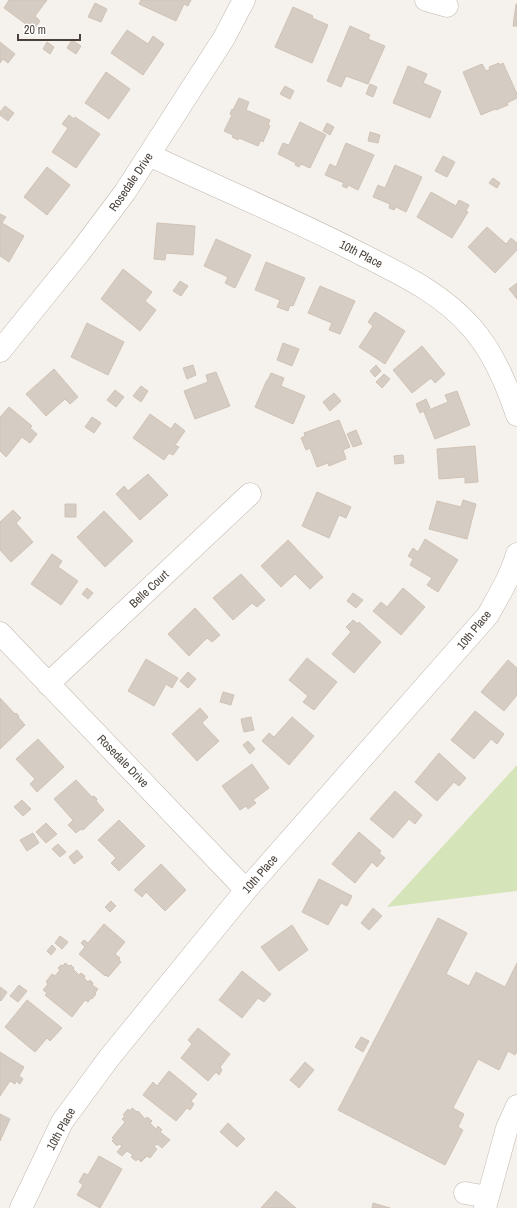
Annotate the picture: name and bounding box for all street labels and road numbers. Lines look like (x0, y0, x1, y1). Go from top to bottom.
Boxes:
street label: Rosedale Drive (105, 149, 157, 215)
street label: 10th Place (337, 236, 385, 272)
street label: Belle Court (126, 566, 172, 611)
street label: 10th Place (453, 607, 495, 653)
street label: Rosedale Drive (94, 731, 152, 791)
street label: 10th Place (239, 851, 281, 897)
street label: 10th Place (43, 1105, 79, 1153)

